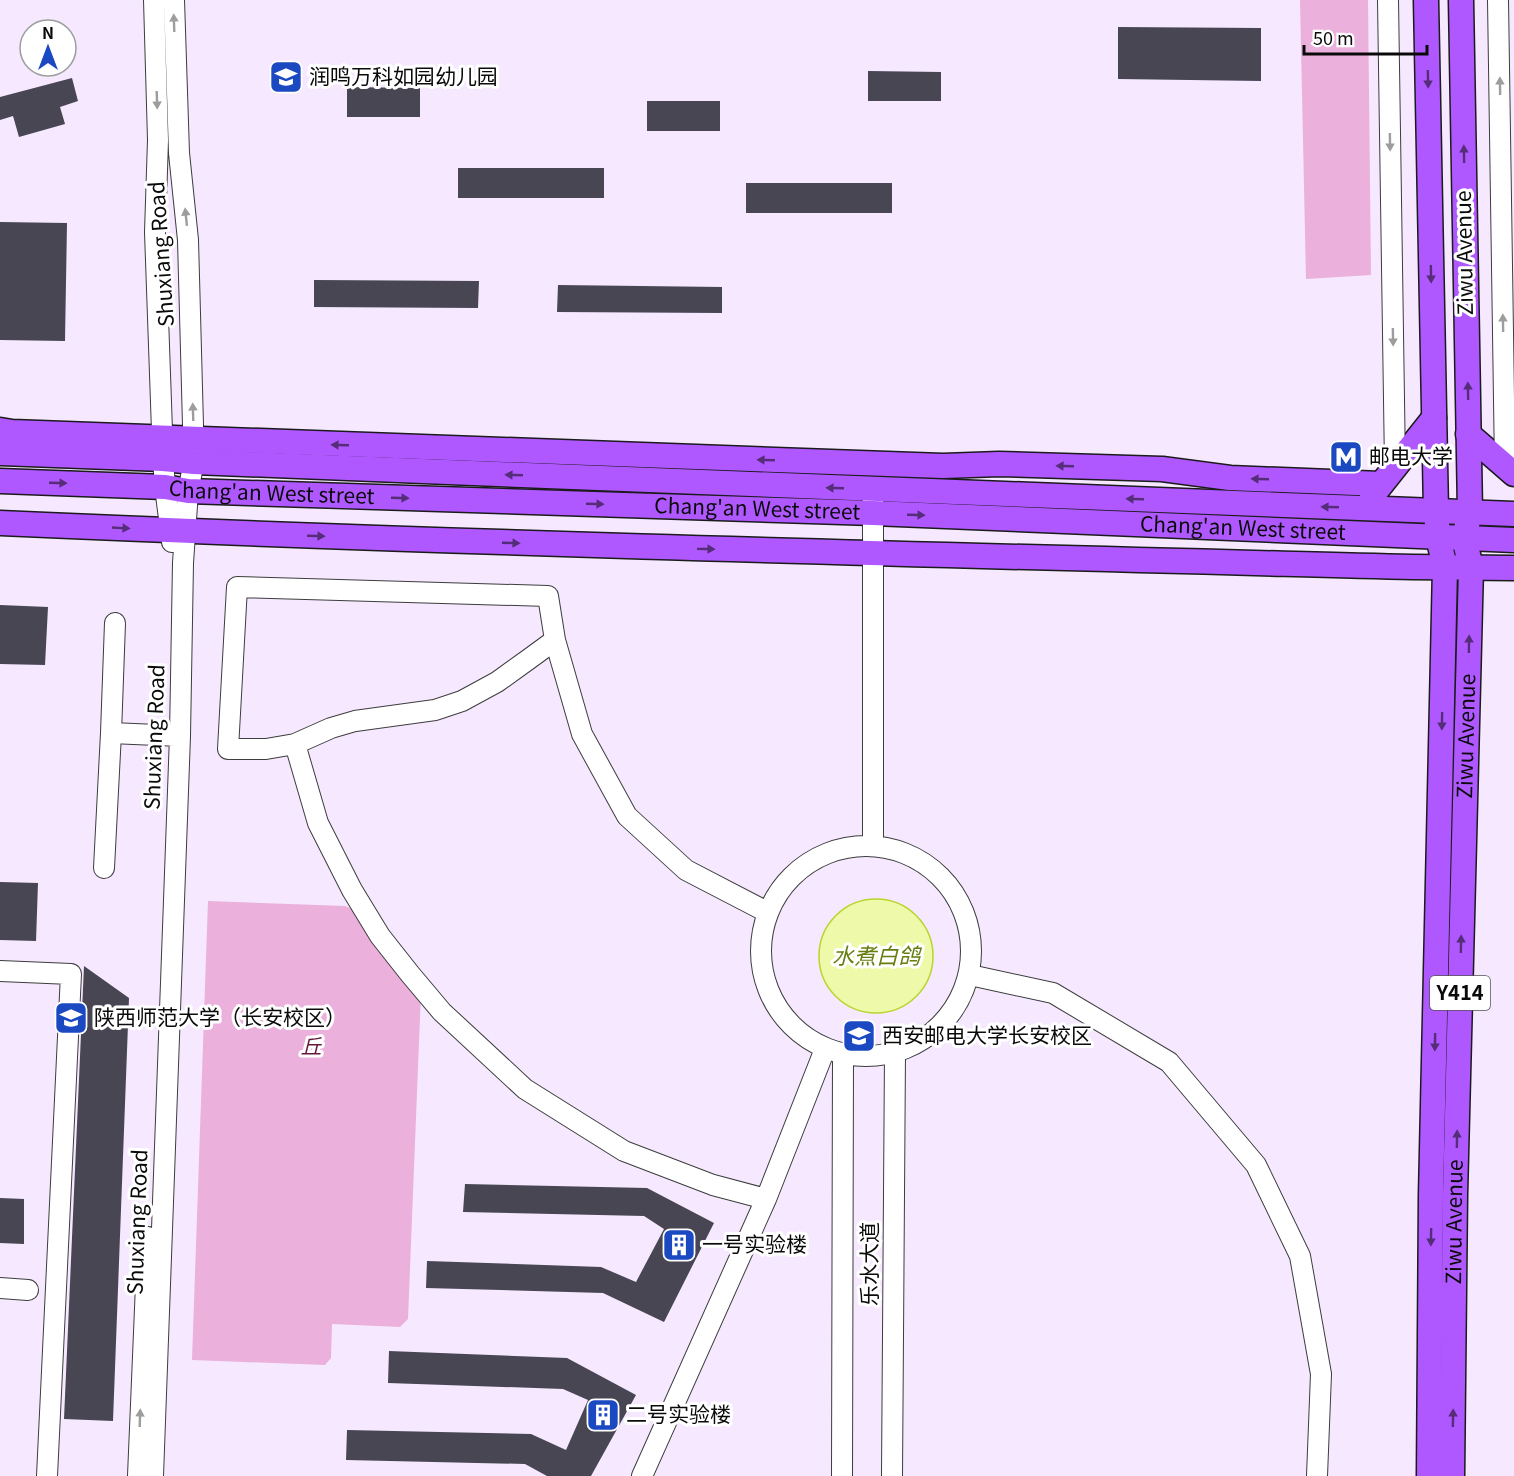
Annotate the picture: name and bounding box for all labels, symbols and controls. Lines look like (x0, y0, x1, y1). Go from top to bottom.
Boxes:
one-way arrow (170, 13, 179, 32)
north arrow (18, 18, 78, 78)
scale bar (1304, 18, 1427, 56)
text: N (42, 20, 54, 44)
text: 50 m (1313, 24, 1354, 50)
school or university icon: 润鸣万科如园幼儿园 (268, 59, 304, 95)
place label: 润鸣万科如园幼儿园 (309, 60, 498, 90)
one-way arrow (1423, 70, 1433, 89)
one-way arrow (1495, 77, 1504, 96)
one-way arrow (153, 91, 162, 110)
one-way arrow (1386, 133, 1395, 152)
one-way arrow (1459, 144, 1469, 163)
street label: Shuxiang Road (140, 180, 180, 328)
street label: Ziwu Avenue (1447, 190, 1479, 316)
one-way arrow (181, 208, 191, 227)
one-way arrow (1427, 265, 1436, 284)
one-way arrow (1498, 314, 1508, 333)
one-way arrow (1389, 328, 1398, 347)
one-way arrow (1463, 381, 1473, 400)
one-way arrow (188, 403, 198, 422)
metro station icon: 邮电大学 (1328, 439, 1364, 475)
one-way arrow (330, 440, 349, 449)
place label: 邮电大学 (1369, 440, 1453, 470)
one-way arrow (756, 455, 775, 464)
one-way arrow (1056, 461, 1075, 471)
street label: Chang'an West street (167, 471, 375, 510)
one-way arrow (505, 471, 524, 480)
one-way arrow (1250, 475, 1269, 484)
one-way arrow (49, 478, 68, 487)
one-way arrow (826, 483, 845, 492)
street label: Chang'an West street (654, 489, 861, 526)
one-way arrow (390, 494, 409, 503)
one-way arrow (1125, 495, 1144, 504)
one-way arrow (585, 500, 604, 509)
one-way arrow (1320, 502, 1339, 511)
street label: Chang'an West street (1139, 507, 1347, 546)
one-way arrow (906, 511, 925, 520)
one-way arrow (112, 524, 131, 533)
one-way arrow (307, 532, 326, 541)
one-way arrow (502, 538, 521, 547)
one-way arrow (697, 544, 716, 554)
one-way arrow (1464, 634, 1474, 653)
street label: Shuxiang Road (135, 664, 171, 810)
street label: Ziwu Avenue (1448, 673, 1481, 799)
one-way arrow (1437, 711, 1447, 730)
one-way arrow (1457, 934, 1466, 953)
water label: 水煮白鸽 (832, 938, 923, 970)
road number: Y414 (1430, 976, 1490, 1010)
school or university icon: 陕西师范大学（长安校区） (53, 1000, 89, 1036)
place label: 陕西师范大学（长安校区） (94, 1001, 346, 1031)
school or university icon: 西安邮电大学长安校区 (841, 1018, 877, 1054)
place label: 西安邮电大学长安校区 (882, 1019, 1092, 1049)
park label: 丘 (301, 1030, 323, 1060)
one-way arrow (1430, 1032, 1440, 1051)
one-way arrow (1452, 1129, 1461, 1148)
street label: Shuxiang Road (118, 1149, 154, 1295)
street label: Ziwu Avenue (1437, 1159, 1469, 1285)
street label: 乐水大道 (853, 1222, 883, 1306)
building icon: 一号实验楼 (661, 1227, 697, 1263)
one-way arrow (1426, 1227, 1436, 1246)
place label: 一号实验楼 (702, 1228, 807, 1258)
building icon: 二号实验楼 (585, 1397, 621, 1433)
place label: 二号实验楼 (626, 1398, 731, 1428)
one-way arrow (136, 1408, 145, 1427)
one-way arrow (1448, 1408, 1458, 1427)

